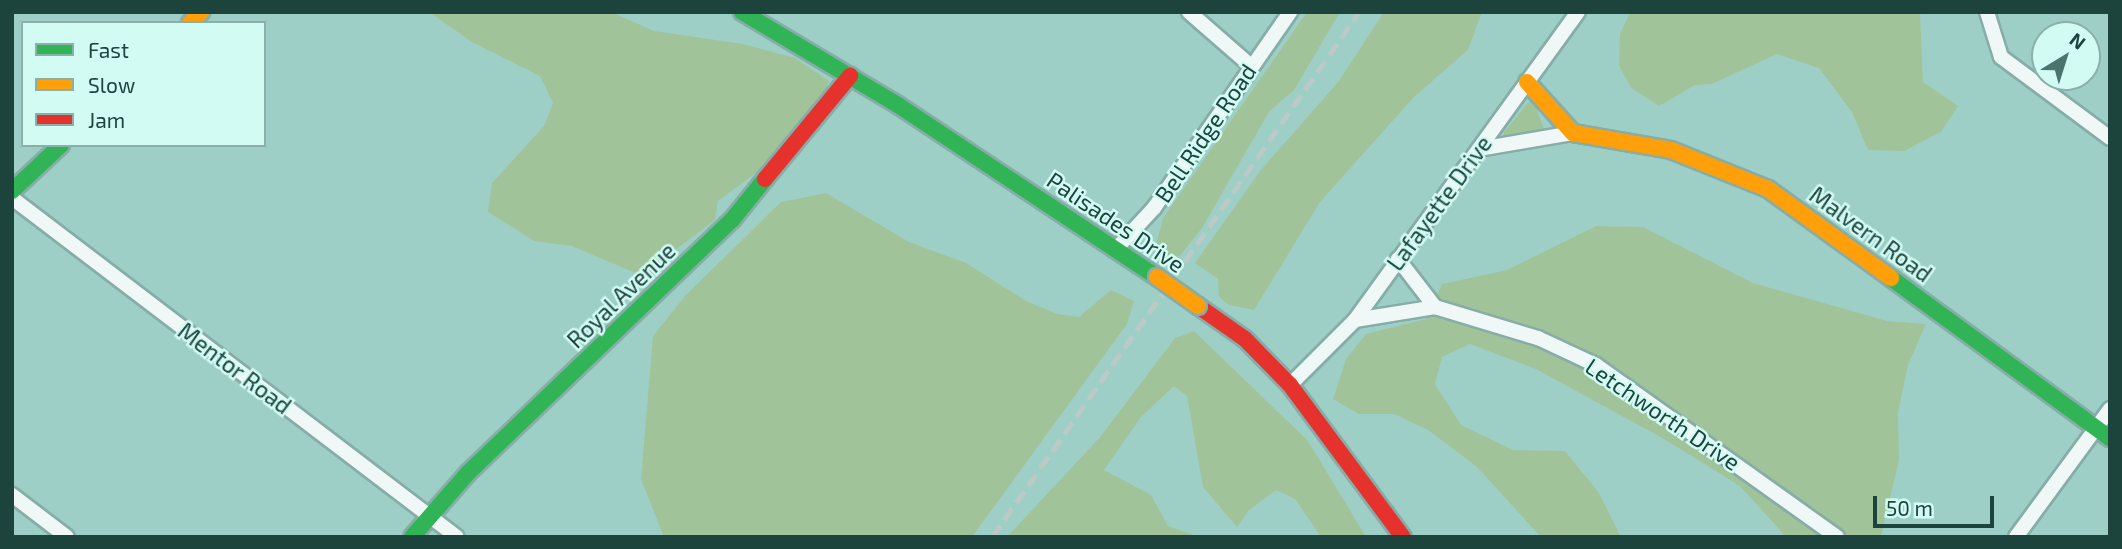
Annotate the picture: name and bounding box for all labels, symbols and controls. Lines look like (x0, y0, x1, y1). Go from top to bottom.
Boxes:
legend (21, 21, 266, 147)
north arrow (2031, 21, 2101, 91)
text: N (2066, 27, 2090, 54)
text: Fast (88, 37, 129, 62)
street label: Bell Ridge Road (1148, 58, 1262, 208)
text: Slow (88, 72, 135, 97)
text: Jam (88, 107, 125, 132)
street label: Lafayette Drive (1381, 130, 1497, 276)
street label: Palisades Drive (1042, 166, 1190, 278)
street label: Malvern Road (1805, 180, 1937, 288)
street label: Royal Avenue (561, 236, 681, 354)
street label: Mentor Road (173, 316, 297, 420)
street label: Letchworth Drive (1580, 352, 1746, 476)
scale bar (1877, 482, 1998, 526)
text: 50 m (1886, 495, 1933, 520)

